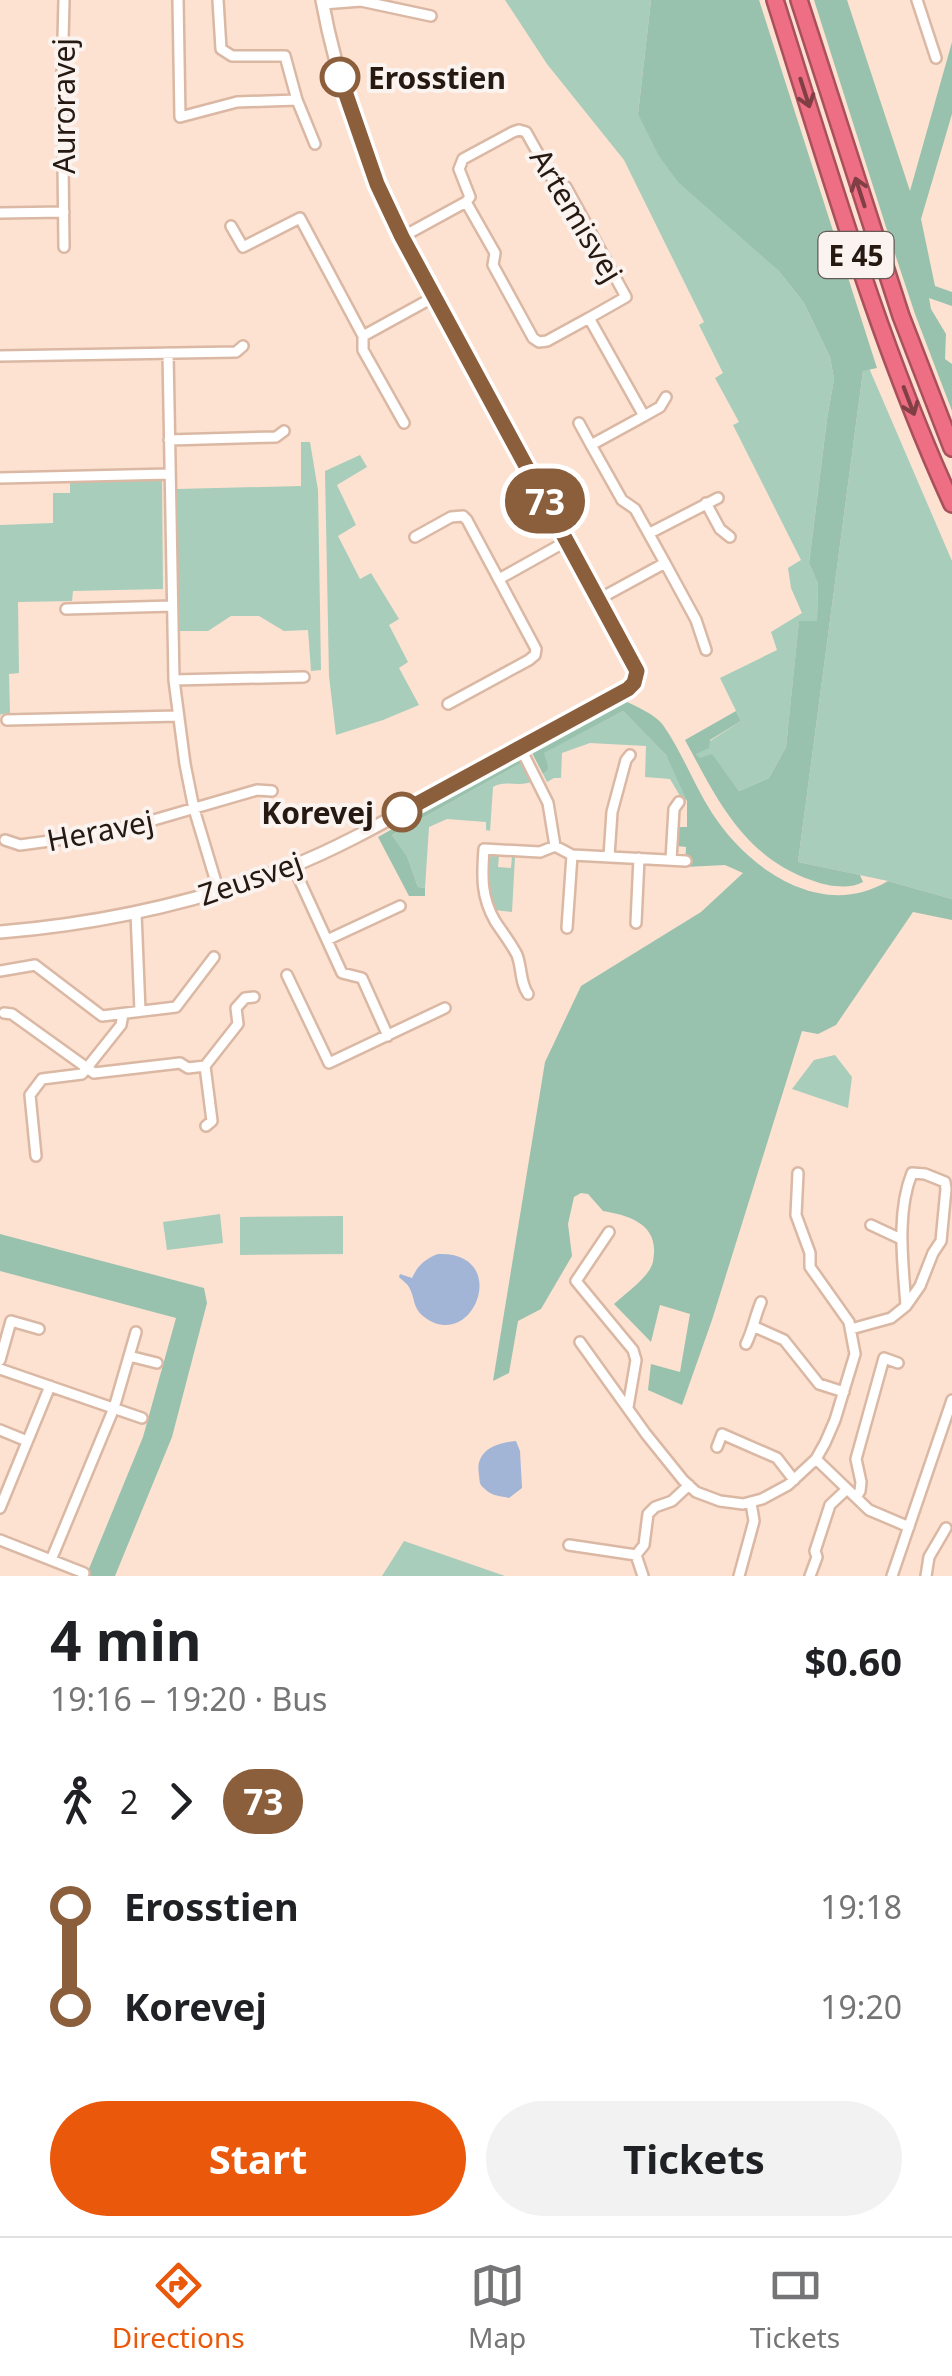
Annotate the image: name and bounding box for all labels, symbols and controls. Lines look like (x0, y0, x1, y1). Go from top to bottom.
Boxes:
street label: Auroravej (43, 38, 84, 174)
place label: Erosstien (368, 57, 506, 98)
marker: Erosstien (321, 58, 359, 96)
one-way arrow (797, 77, 815, 108)
street label: Artemisvej (521, 140, 633, 290)
one-way arrow (850, 176, 868, 208)
road number: E 45 (818, 232, 894, 278)
one-way arrow (901, 385, 919, 416)
line badge: 73 (500, 468, 590, 534)
text: 73 (525, 478, 565, 525)
place label: Korevej (261, 792, 374, 833)
marker: Korevej (383, 793, 421, 831)
street label: Heravej (43, 800, 157, 860)
street label: Zeusvej (193, 841, 307, 915)
text: 4 min (50, 1602, 202, 1677)
text: $0.60 (804, 1635, 902, 1687)
text: 19:16 – 19:20 · Bus (50, 1677, 327, 1720)
icon: walk (50, 1774, 105, 1829)
icon: forward (153, 1774, 208, 1829)
text: 73 (243, 1778, 283, 1825)
text: 2 (120, 1780, 138, 1823)
text: Erosstien (124, 1880, 299, 1932)
text: 19:18 (820, 1885, 902, 1928)
text: Korevej (124, 1980, 267, 2032)
text: 19:20 (820, 1985, 902, 2028)
button: Start (50, 2101, 466, 2216)
button: Tickets (486, 2101, 902, 2216)
tab: Directions (112, 2258, 245, 2356)
tab: Map (468, 2258, 526, 2356)
tab: Tickets (750, 2258, 840, 2356)

